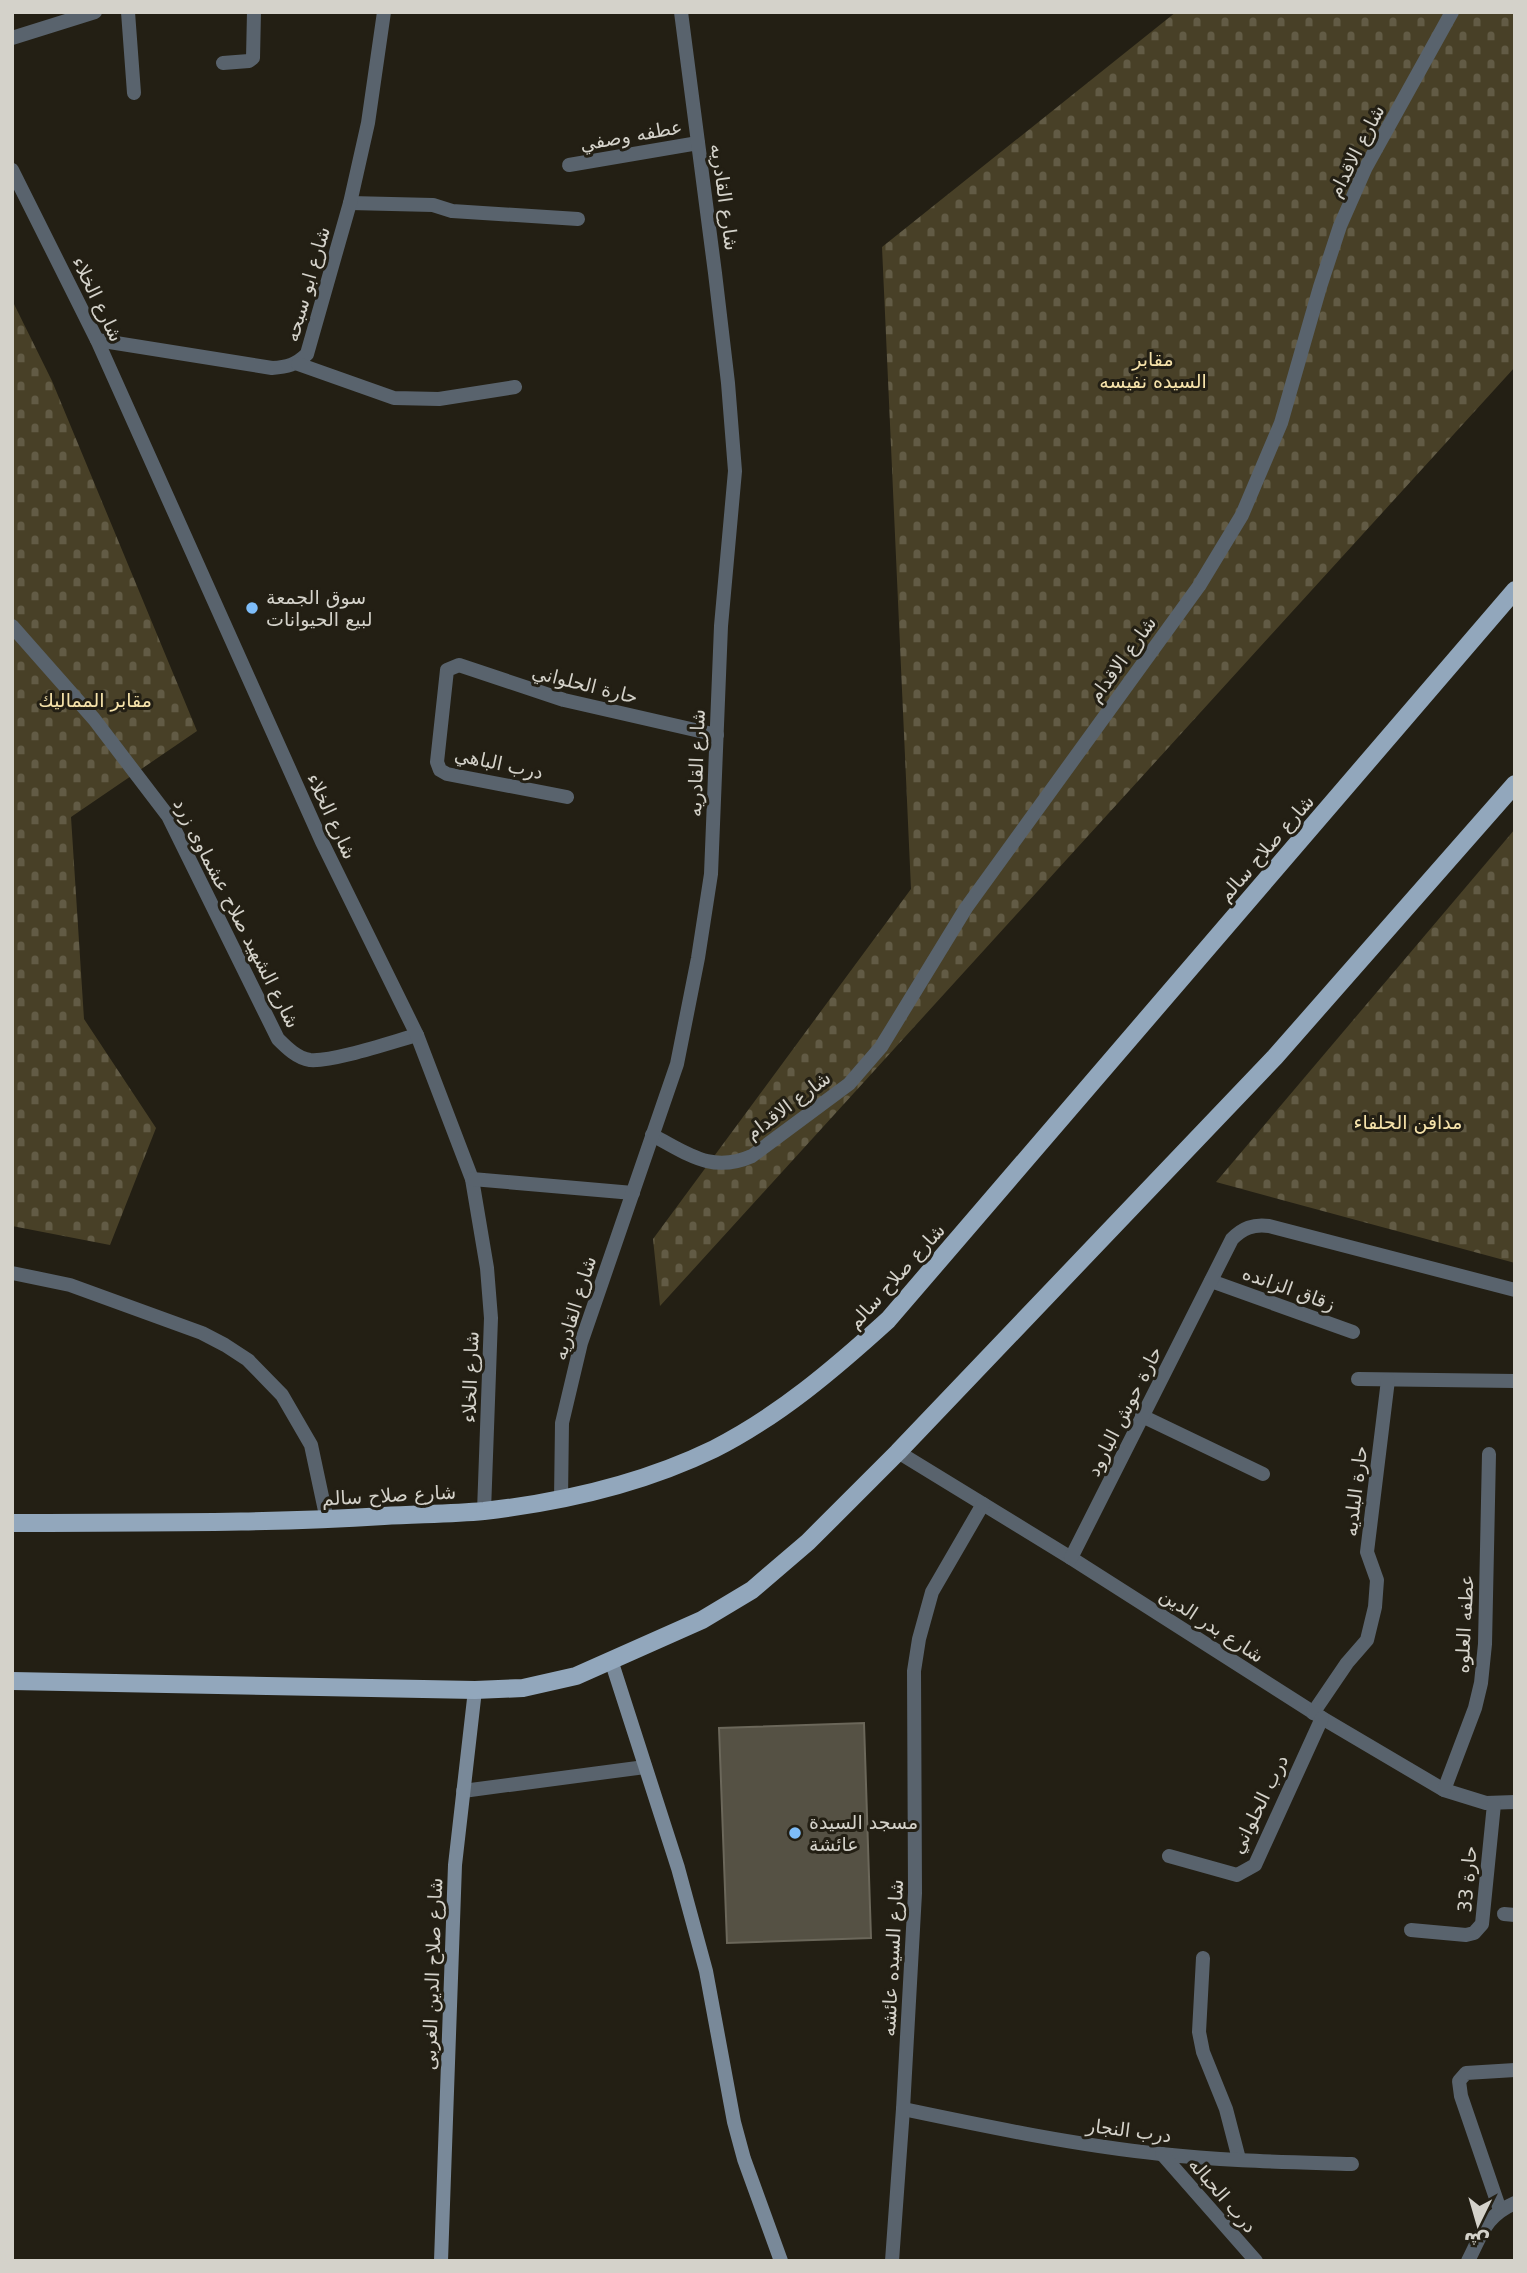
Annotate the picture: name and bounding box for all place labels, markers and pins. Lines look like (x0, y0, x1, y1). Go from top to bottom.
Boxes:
place label: سوق الجمعة لبيع الحيوانات (266, 586, 373, 631)
marker: سوق الجمعة لبيع الحيوانات (244, 600, 260, 616)
place label: مسجد السيدة عائشة (809, 1811, 918, 1855)
marker: مسجد السيدة عائشة (787, 1825, 803, 1841)

